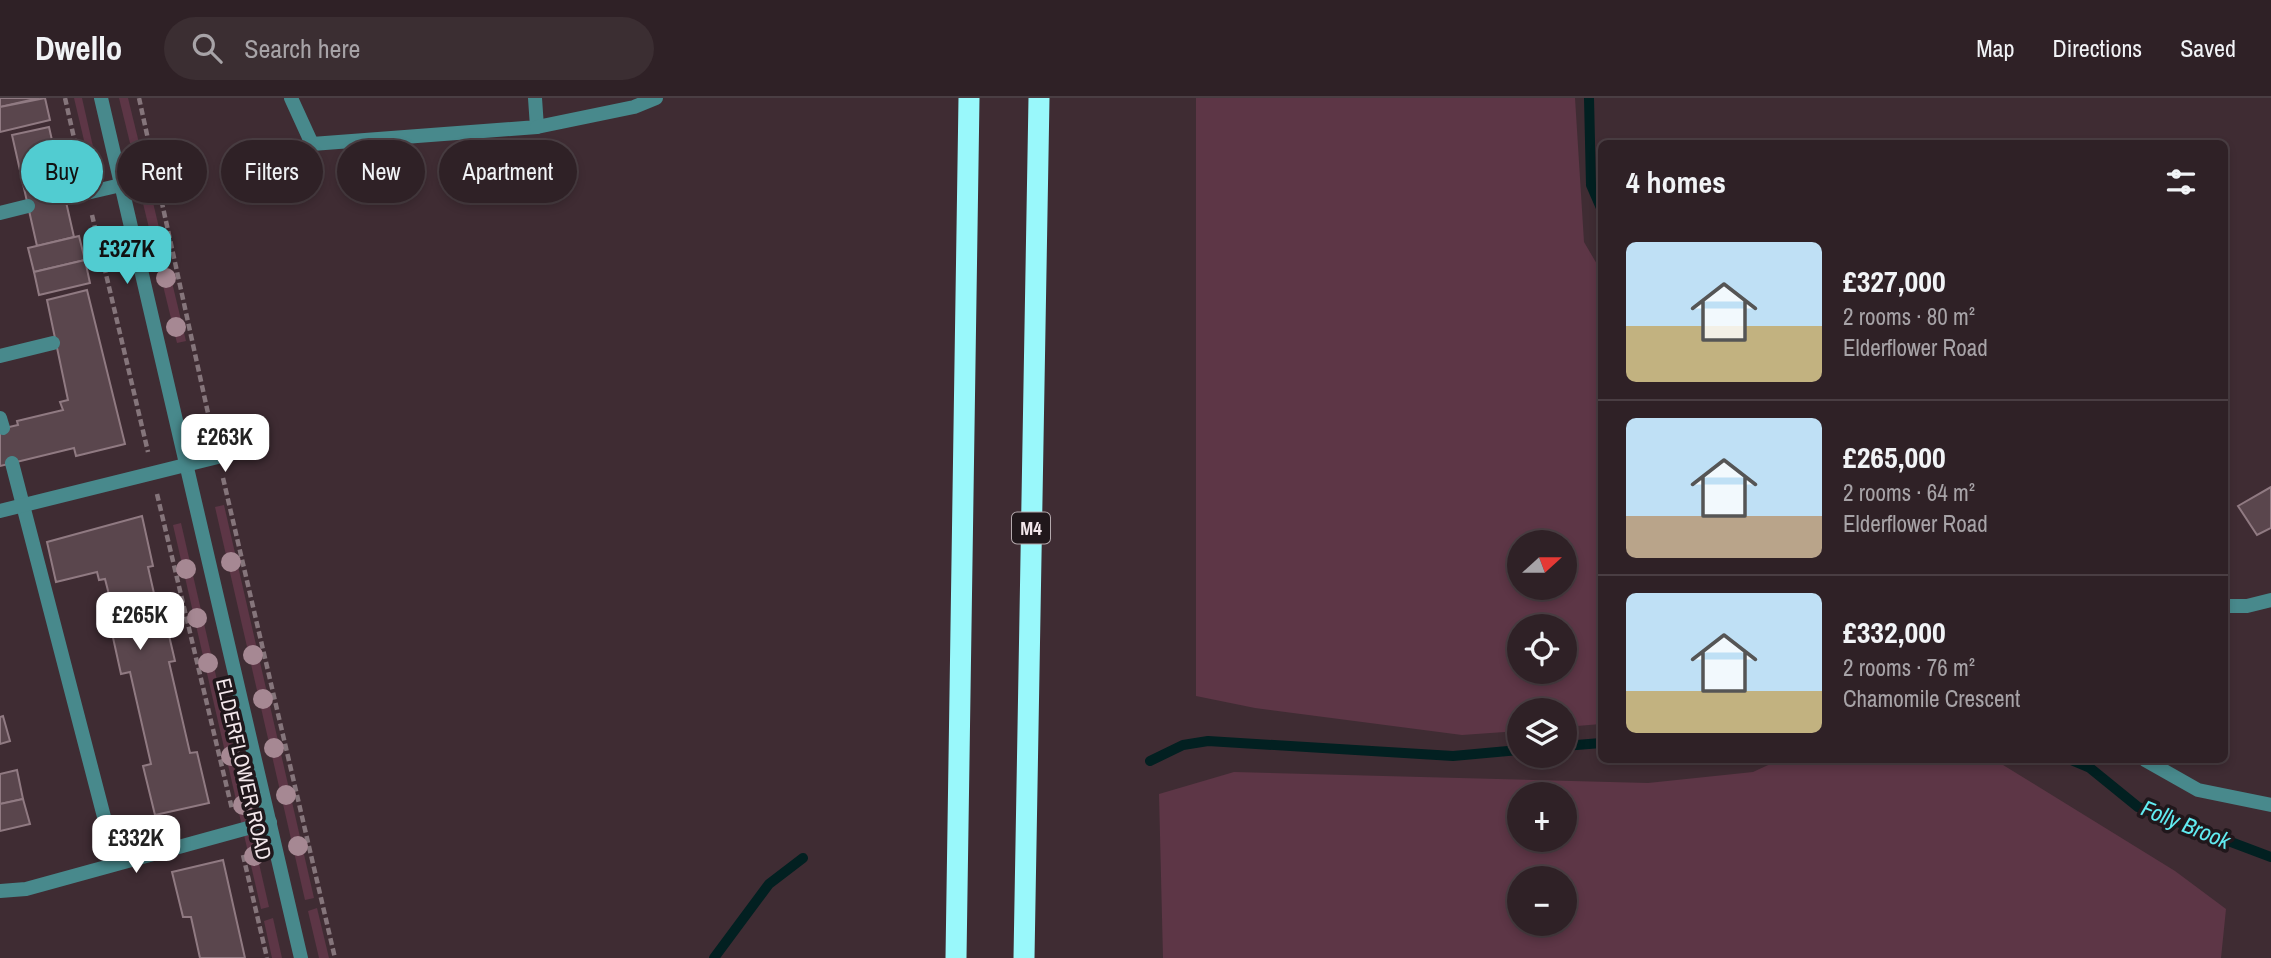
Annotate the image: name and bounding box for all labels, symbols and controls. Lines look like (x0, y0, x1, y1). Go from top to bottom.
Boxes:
search box (164, 17, 654, 80)
text: Dwello (35, 26, 122, 70)
icon: search (188, 29, 226, 67)
text: Search here (244, 31, 360, 66)
text: Map (1976, 32, 2014, 64)
text: Directions (2052, 32, 2142, 64)
text: Saved (2180, 32, 2236, 64)
chip: Buy (21, 140, 103, 203)
chip: Rent (117, 140, 207, 203)
chip: Filters (221, 140, 323, 203)
chip: New (337, 140, 425, 203)
chip: Apartment (439, 140, 577, 203)
text: 4 homes (1626, 162, 1726, 202)
icon: filters (2162, 163, 2200, 201)
pin: £327K (78, 226, 176, 286)
text: £327K (99, 233, 155, 264)
text: £327,000 (1843, 261, 1946, 301)
icon: home (1682, 270, 1766, 354)
text: 2 rooms · 80 m² (1843, 301, 1975, 332)
text: Elderflower Road (1843, 332, 1988, 363)
pin: £263K (176, 414, 274, 474)
text: £263K (197, 421, 253, 452)
text: £265,000 (1843, 437, 1946, 477)
icon: home (1682, 446, 1766, 530)
text: 2 rooms · 64 m² (1843, 477, 1975, 508)
text: Elderflower Road (1843, 508, 1988, 539)
road number: M4 (1012, 512, 1050, 544)
north arrow (1507, 530, 1577, 600)
map controls (1507, 530, 1577, 936)
pin: £265K (91, 592, 189, 652)
text: £265K (112, 599, 168, 630)
text: £332,000 (1843, 612, 1946, 652)
button: locate (1507, 614, 1577, 684)
icon: home (1682, 621, 1766, 705)
text: 2 rooms · 76 m² (1843, 652, 1975, 683)
street label: ELDERFLOWER ROAD (209, 675, 279, 863)
text: Chamomile Crescent (1843, 683, 2020, 714)
button: layers (1507, 698, 1577, 768)
button: + (1507, 782, 1577, 852)
water label: Folly Brook (2137, 792, 2237, 856)
pin: £332K (87, 816, 185, 875)
text: £332K (108, 822, 164, 853)
button: − (1507, 866, 1577, 936)

